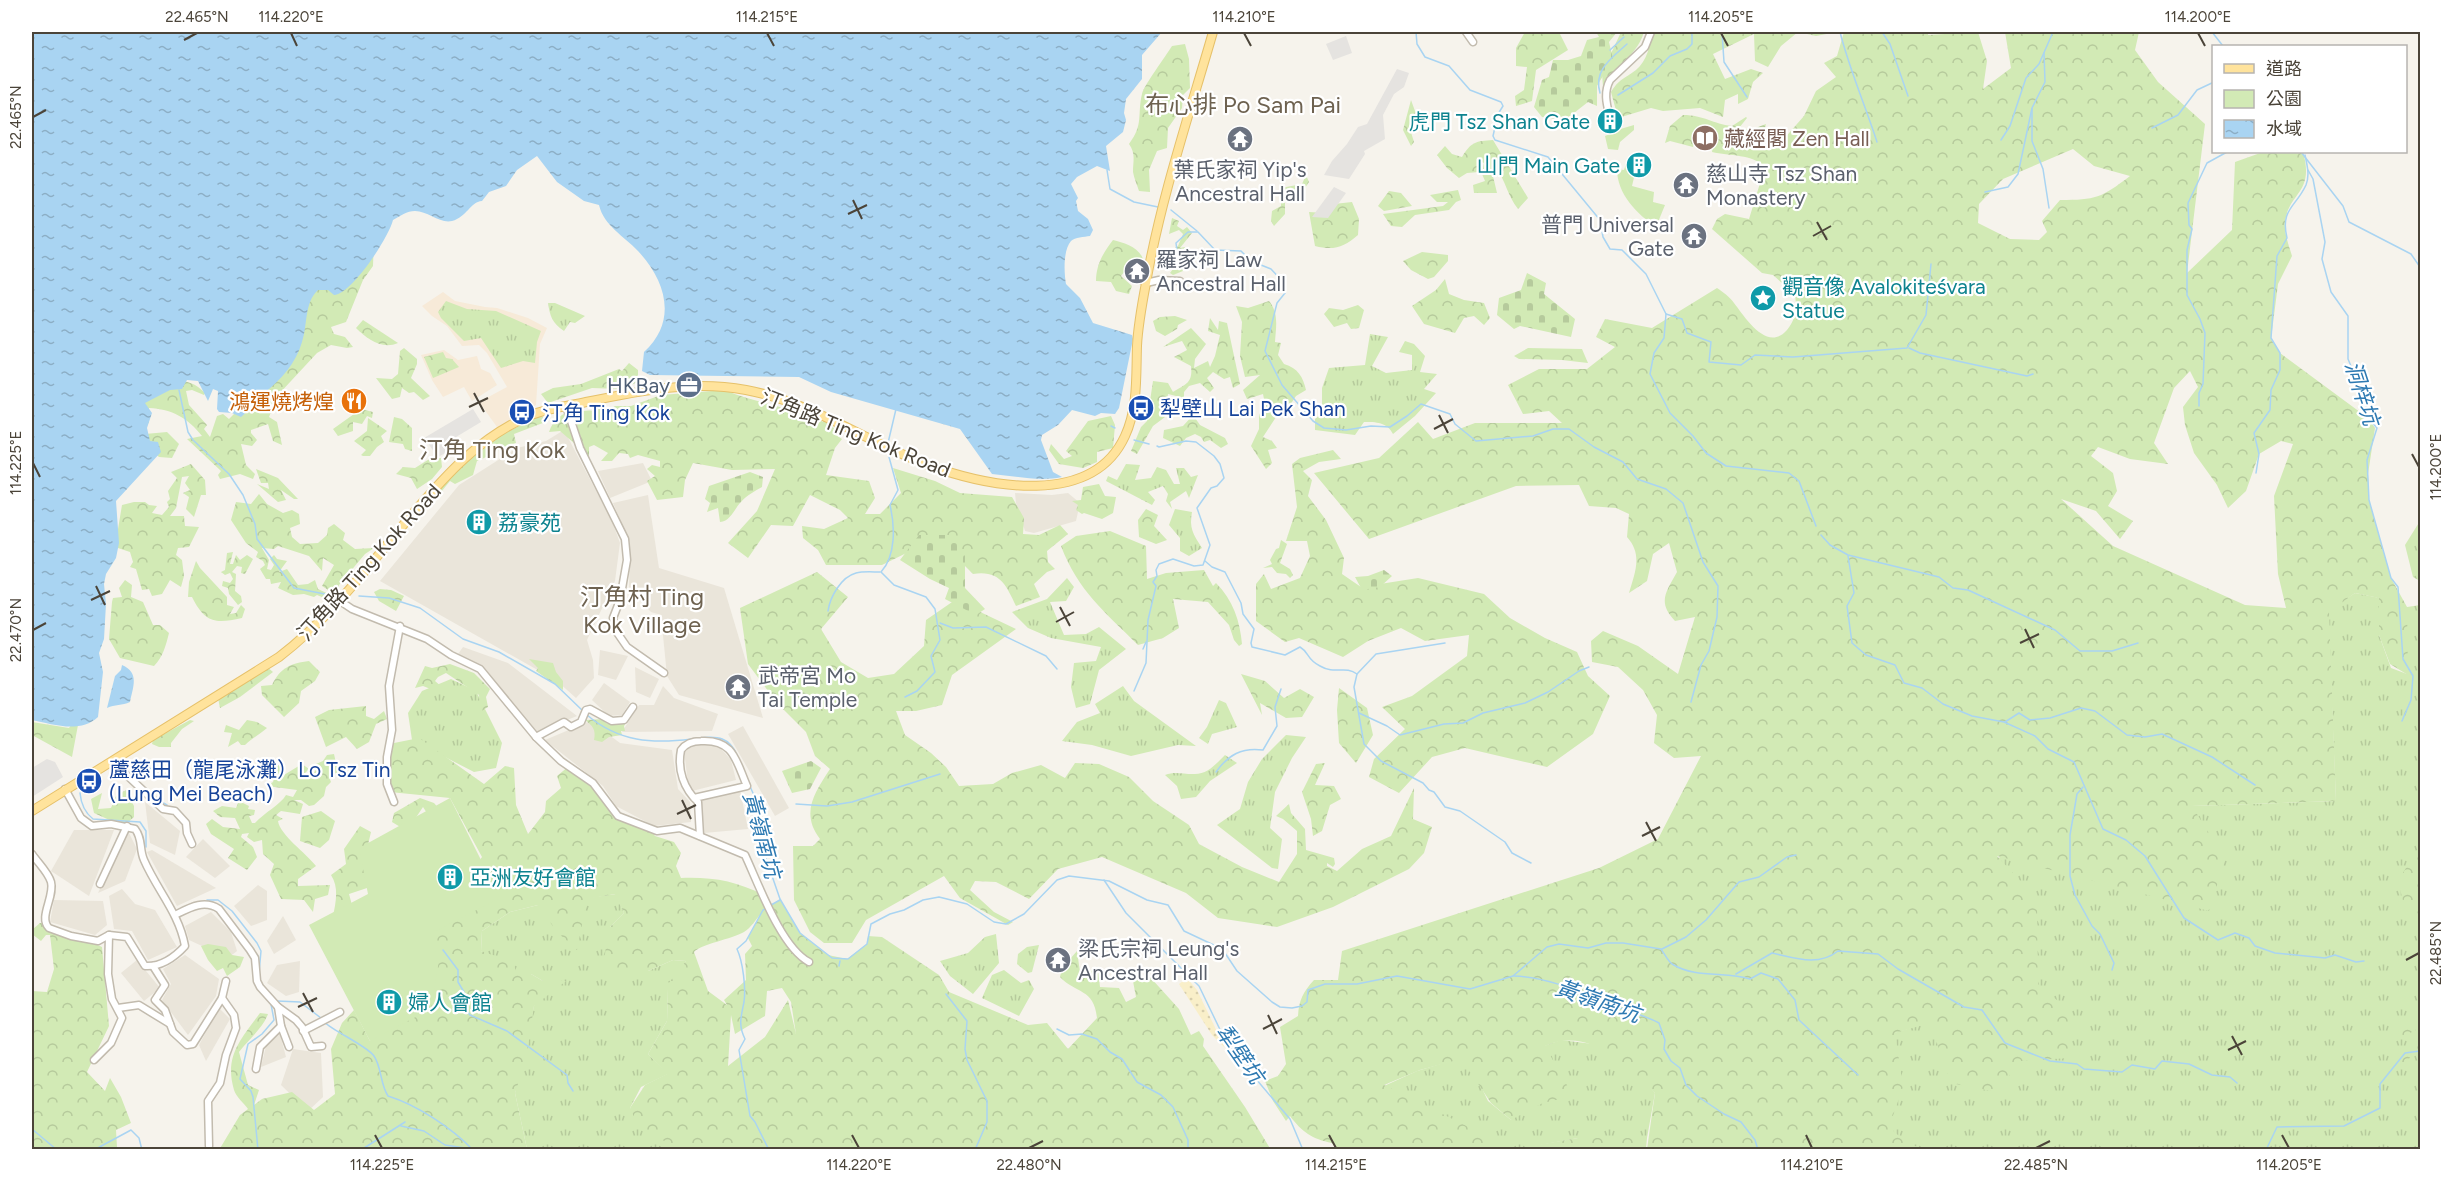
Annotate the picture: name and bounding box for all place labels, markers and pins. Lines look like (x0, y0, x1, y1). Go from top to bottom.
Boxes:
building icon: 虎門 Tsz Shan Gate (1595, 106, 1625, 136)
place label: 虎門 Tsz Shan Gate (1409, 109, 1590, 134)
library icon: 藏經閣 Zen Hall (1690, 123, 1720, 153)
temple icon: 葉氏家祠 Yip's Ancestral Hall (1225, 124, 1255, 154)
place label: 藏經閣 Zen Hall (1724, 126, 1870, 151)
building icon: 山門 Main Gate (1624, 150, 1654, 180)
place label: 山門 Main Gate (1477, 153, 1620, 178)
place label: 葉氏家祠 Yip's Ancestral Hall (1173, 157, 1307, 206)
place label: 慈山寺 Tsz Shan Monastery (1706, 161, 1857, 210)
temple icon: 慈山寺 Tsz Shan Monastery (1671, 170, 1701, 200)
place label: 普門 Universal Gate (1541, 212, 1674, 261)
temple icon: 普門 Universal Gate (1679, 221, 1709, 251)
place label: 羅家祠 Law Ancestral Hall (1156, 247, 1286, 296)
temple icon: 羅家祠 Law Ancestral Hall (1122, 256, 1152, 286)
place label: 觀音像 Avalokiteśvara Statue (1782, 274, 1986, 323)
place icon: 觀音像 Avalokiteśvara Statue (1748, 283, 1778, 313)
office icon: HKBay (674, 370, 704, 400)
place label: HKBay (607, 373, 670, 398)
restaurant icon: 鴻運燒烤煌 (339, 386, 369, 416)
place label: 鴻運燒烤煌 (229, 389, 334, 414)
bus stop icon: 犁壁山 Lai Pek Shan (1126, 393, 1156, 423)
place label: 犁壁山 Lai Pek Shan (1160, 396, 1346, 421)
bus stop icon: 汀角 Ting Kok (507, 397, 537, 427)
place label: 汀角 Ting Kok (542, 400, 671, 425)
building icon: 荔豪苑 (464, 507, 494, 537)
place label: 荔豪苑 (498, 510, 561, 535)
place label: 武帝宮 Mo Tai Temple (758, 663, 857, 712)
temple icon: 武帝宮 Mo Tai Temple (723, 672, 753, 702)
place label: 蘆慈田（龍尾泳灘）Lo Tsz Tin (Lung Mei Beach) (109, 757, 390, 806)
bus stop icon: 蘆慈田（龍尾泳灘）Lo Tsz Tin (Lung Mei Beach) (74, 766, 104, 796)
building icon: 亞洲友好會館 (435, 862, 465, 892)
place label: 亞洲友好會館 (470, 865, 596, 890)
place label: 梁氏宗祠 Leung's Ancestral Hall (1078, 936, 1239, 985)
temple icon: 梁氏宗祠 Leung's Ancestral Hall (1043, 945, 1073, 975)
building icon: 婦人會館 (374, 987, 404, 1017)
place label: 婦人會館 (408, 990, 492, 1015)

